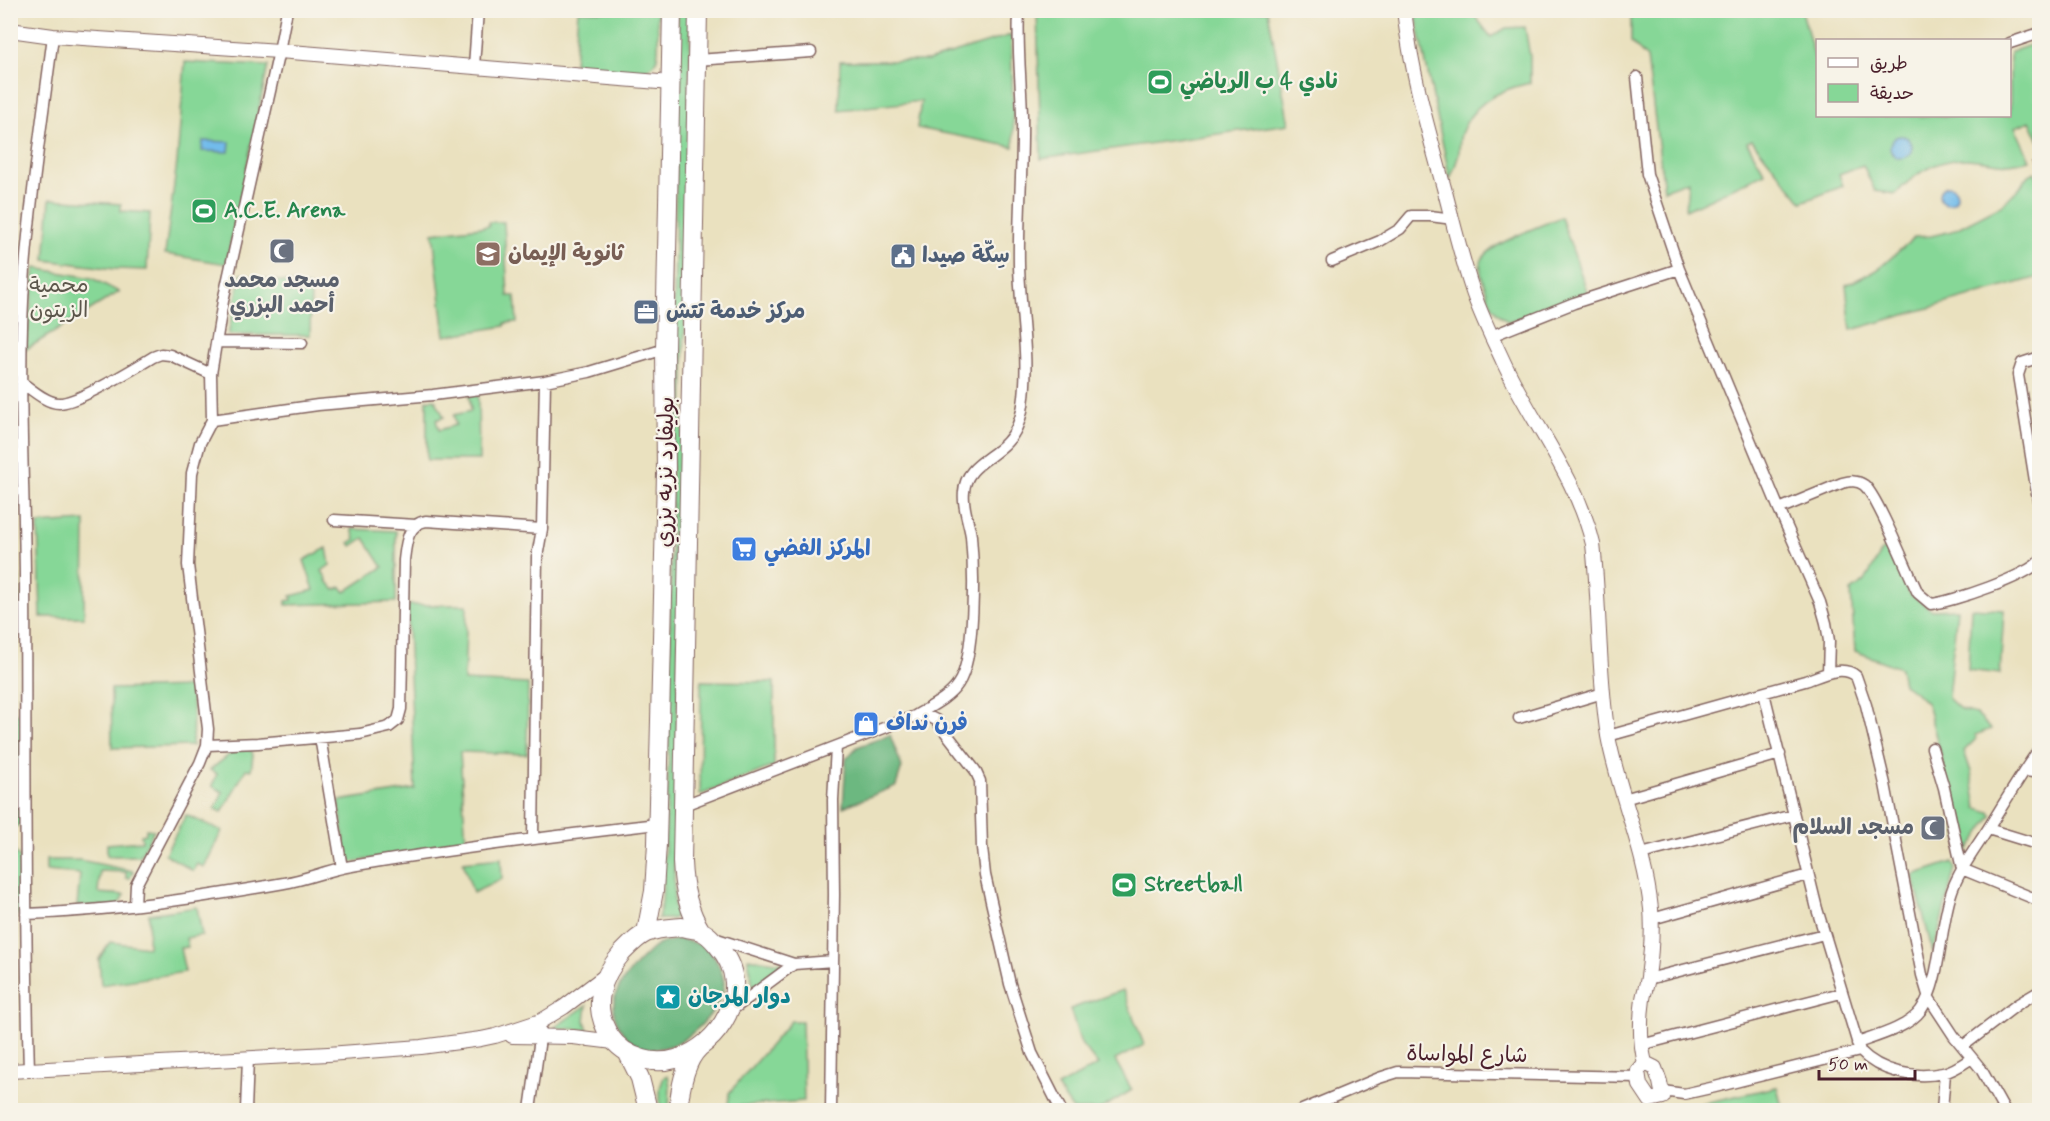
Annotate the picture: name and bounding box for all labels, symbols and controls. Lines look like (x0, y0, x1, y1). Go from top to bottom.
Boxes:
legend (1816, 39, 2011, 117)
text: طريق (1870, 52, 1908, 76)
sports icon: نادي 4 ب الرياضي (1145, 67, 1175, 97)
place label: نادي 4 ب الرياضي (1180, 68, 1338, 100)
text: حديقة (1870, 82, 1914, 106)
sports icon: A.C.E. Arena (189, 196, 219, 226)
place label: A.C.E. Arena (224, 197, 346, 225)
mosque icon: مسجد محمد أحمد البزري (267, 236, 297, 266)
school or university icon: ثانوية الإيمان (473, 239, 503, 269)
place label: ثانوية الإيمان (508, 240, 625, 268)
place label: سِكّة صيدا (922, 240, 1010, 270)
public building icon: سِكّة صيدا (888, 241, 918, 271)
place label: مسجد محمد أحمد البزري (224, 267, 340, 321)
park label: محمية الزيتون (29, 272, 89, 325)
office icon: مركز خدمة تتش (631, 297, 661, 327)
place label: مركز خدمة تتش (666, 298, 805, 326)
street label: بوليفارد نزيه بزري (651, 396, 682, 548)
supermarket icon: المركز الفضي (729, 534, 759, 564)
place label: المركز الفضي (764, 535, 871, 567)
shop icon: فرن نداف (851, 709, 881, 739)
place label: فرن نداف (886, 710, 968, 738)
mosque icon: مسجد السلام (1918, 813, 1948, 843)
place label: مسجد السلام (1792, 814, 1914, 843)
sports icon: Streetball (1109, 870, 1139, 900)
place label: Streetball (1144, 871, 1243, 899)
place icon: دوار المرجان (653, 982, 683, 1012)
place label: دوار المرجان (688, 983, 791, 1011)
street label: شارع المواساة (1406, 1040, 1528, 1070)
scale bar (1819, 1043, 1915, 1081)
text: 50 m (1828, 1053, 1868, 1077)

